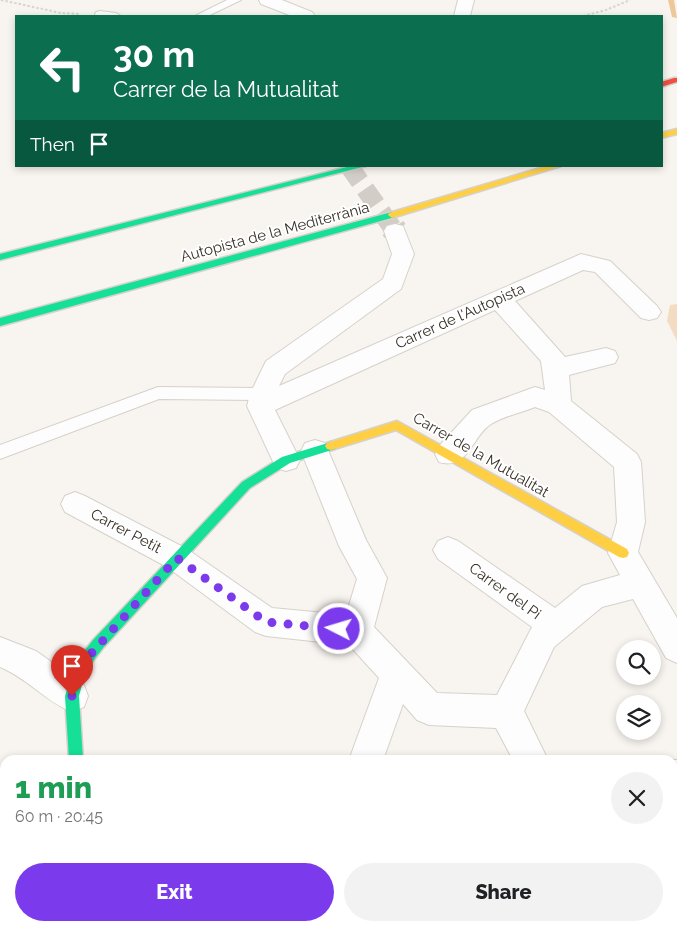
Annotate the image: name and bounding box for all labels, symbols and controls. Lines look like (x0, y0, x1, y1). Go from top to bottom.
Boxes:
text: 30 m (113, 34, 195, 75)
icon: left (30, 35, 95, 100)
text: Carrer de la Mutualitat (113, 76, 339, 102)
icon: arrive (85, 130, 113, 158)
text: Then (30, 133, 75, 155)
street label: Autopista de la Mediterrània (179, 198, 371, 266)
street label: Carrer de l'Autopista (392, 279, 528, 353)
street label: Carrer de la Mutualitat (410, 409, 552, 501)
street label: Carrer Petit (88, 505, 164, 557)
street label: Carrer del Pi (466, 559, 544, 623)
position arrow (312, 602, 364, 654)
map controls (616, 640, 661, 740)
button: search (616, 640, 661, 685)
pin (51, 645, 93, 696)
icon: arrive (58, 652, 86, 680)
button: layers (616, 695, 661, 740)
text: 1 min (15, 770, 92, 805)
button: close (611, 772, 663, 824)
text: 60 m · 20:45 (15, 807, 103, 826)
button: Exit (15, 863, 334, 921)
button: Share (344, 863, 663, 921)

